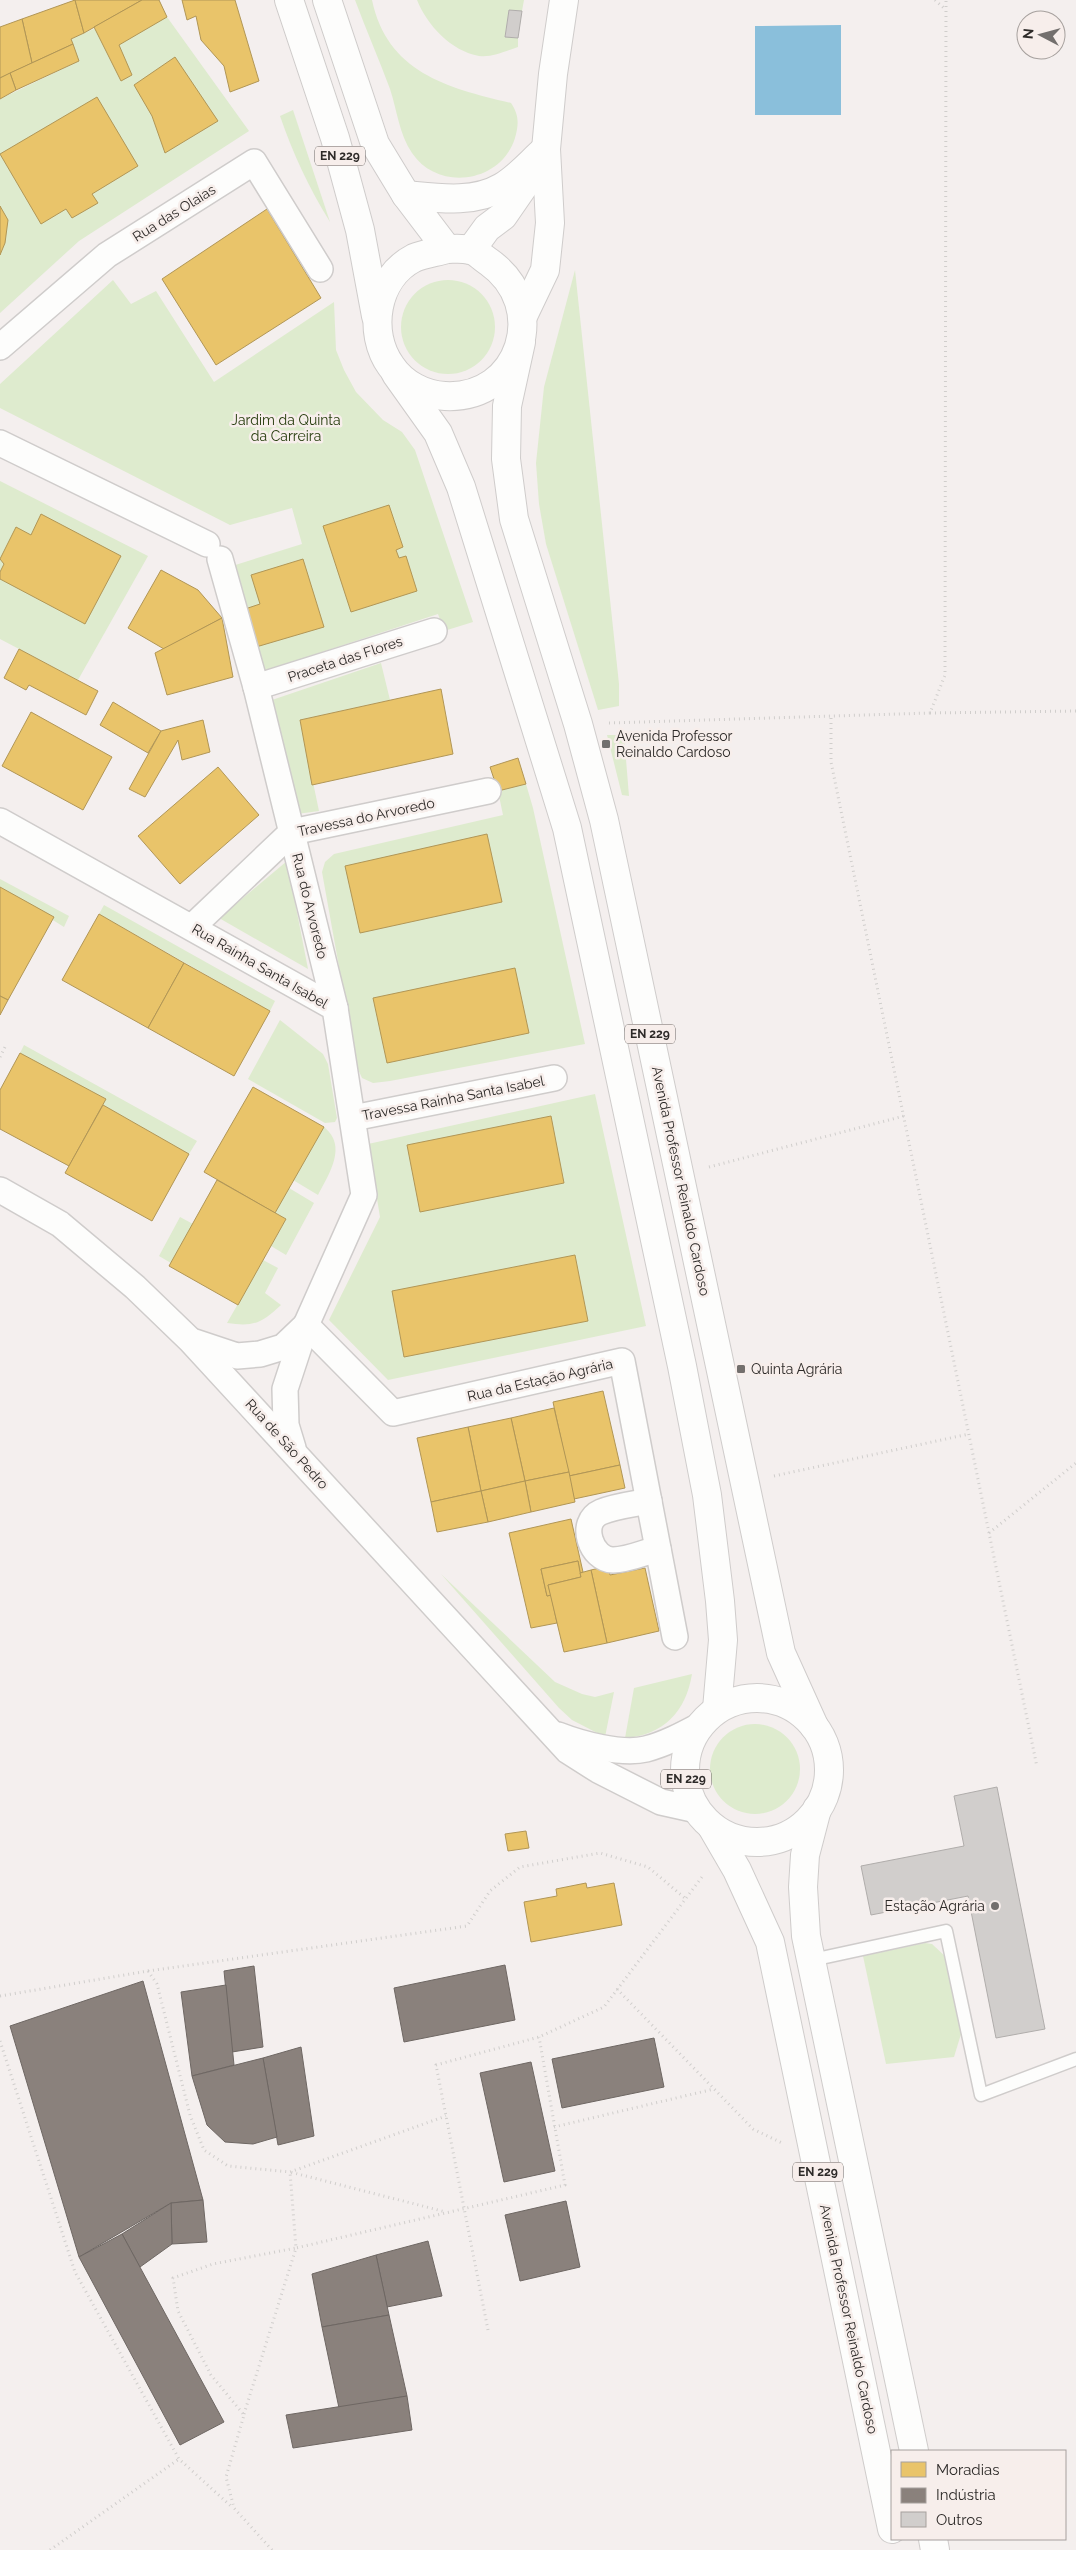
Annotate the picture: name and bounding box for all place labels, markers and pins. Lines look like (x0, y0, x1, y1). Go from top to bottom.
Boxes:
place label: Avenida Professor Reinaldo Cardoso (616, 728, 733, 760)
marker: Avenida Professor Reinaldo Cardoso (600, 738, 612, 750)
place label: Quinta Agrária (751, 1361, 842, 1377)
marker: Quinta Agrária (735, 1363, 747, 1375)
place label: Estação Agrária (885, 1898, 985, 1914)
marker: Estação Agrária (989, 1900, 1001, 1912)

